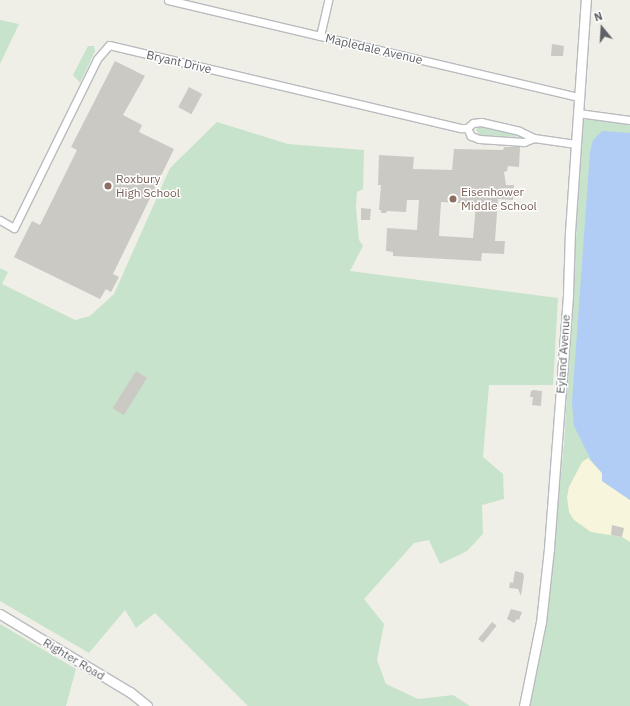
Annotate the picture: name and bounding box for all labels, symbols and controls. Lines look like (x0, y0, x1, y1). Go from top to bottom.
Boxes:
north arrow (582, 8, 622, 48)
text: N (592, 9, 604, 24)
street label: Mapledale Avenue (324, 31, 424, 67)
street label: Bryant Drive (145, 48, 213, 76)
place label: Roxbury High School (116, 172, 180, 200)
marker: Roxbury High School (103, 181, 113, 191)
place label: Eisenhower Middle School (461, 185, 537, 213)
marker: Eisenhower Middle School (448, 194, 458, 204)
street label: Eyland Avenue (553, 314, 573, 394)
street label: Righter Road (41, 635, 107, 683)

